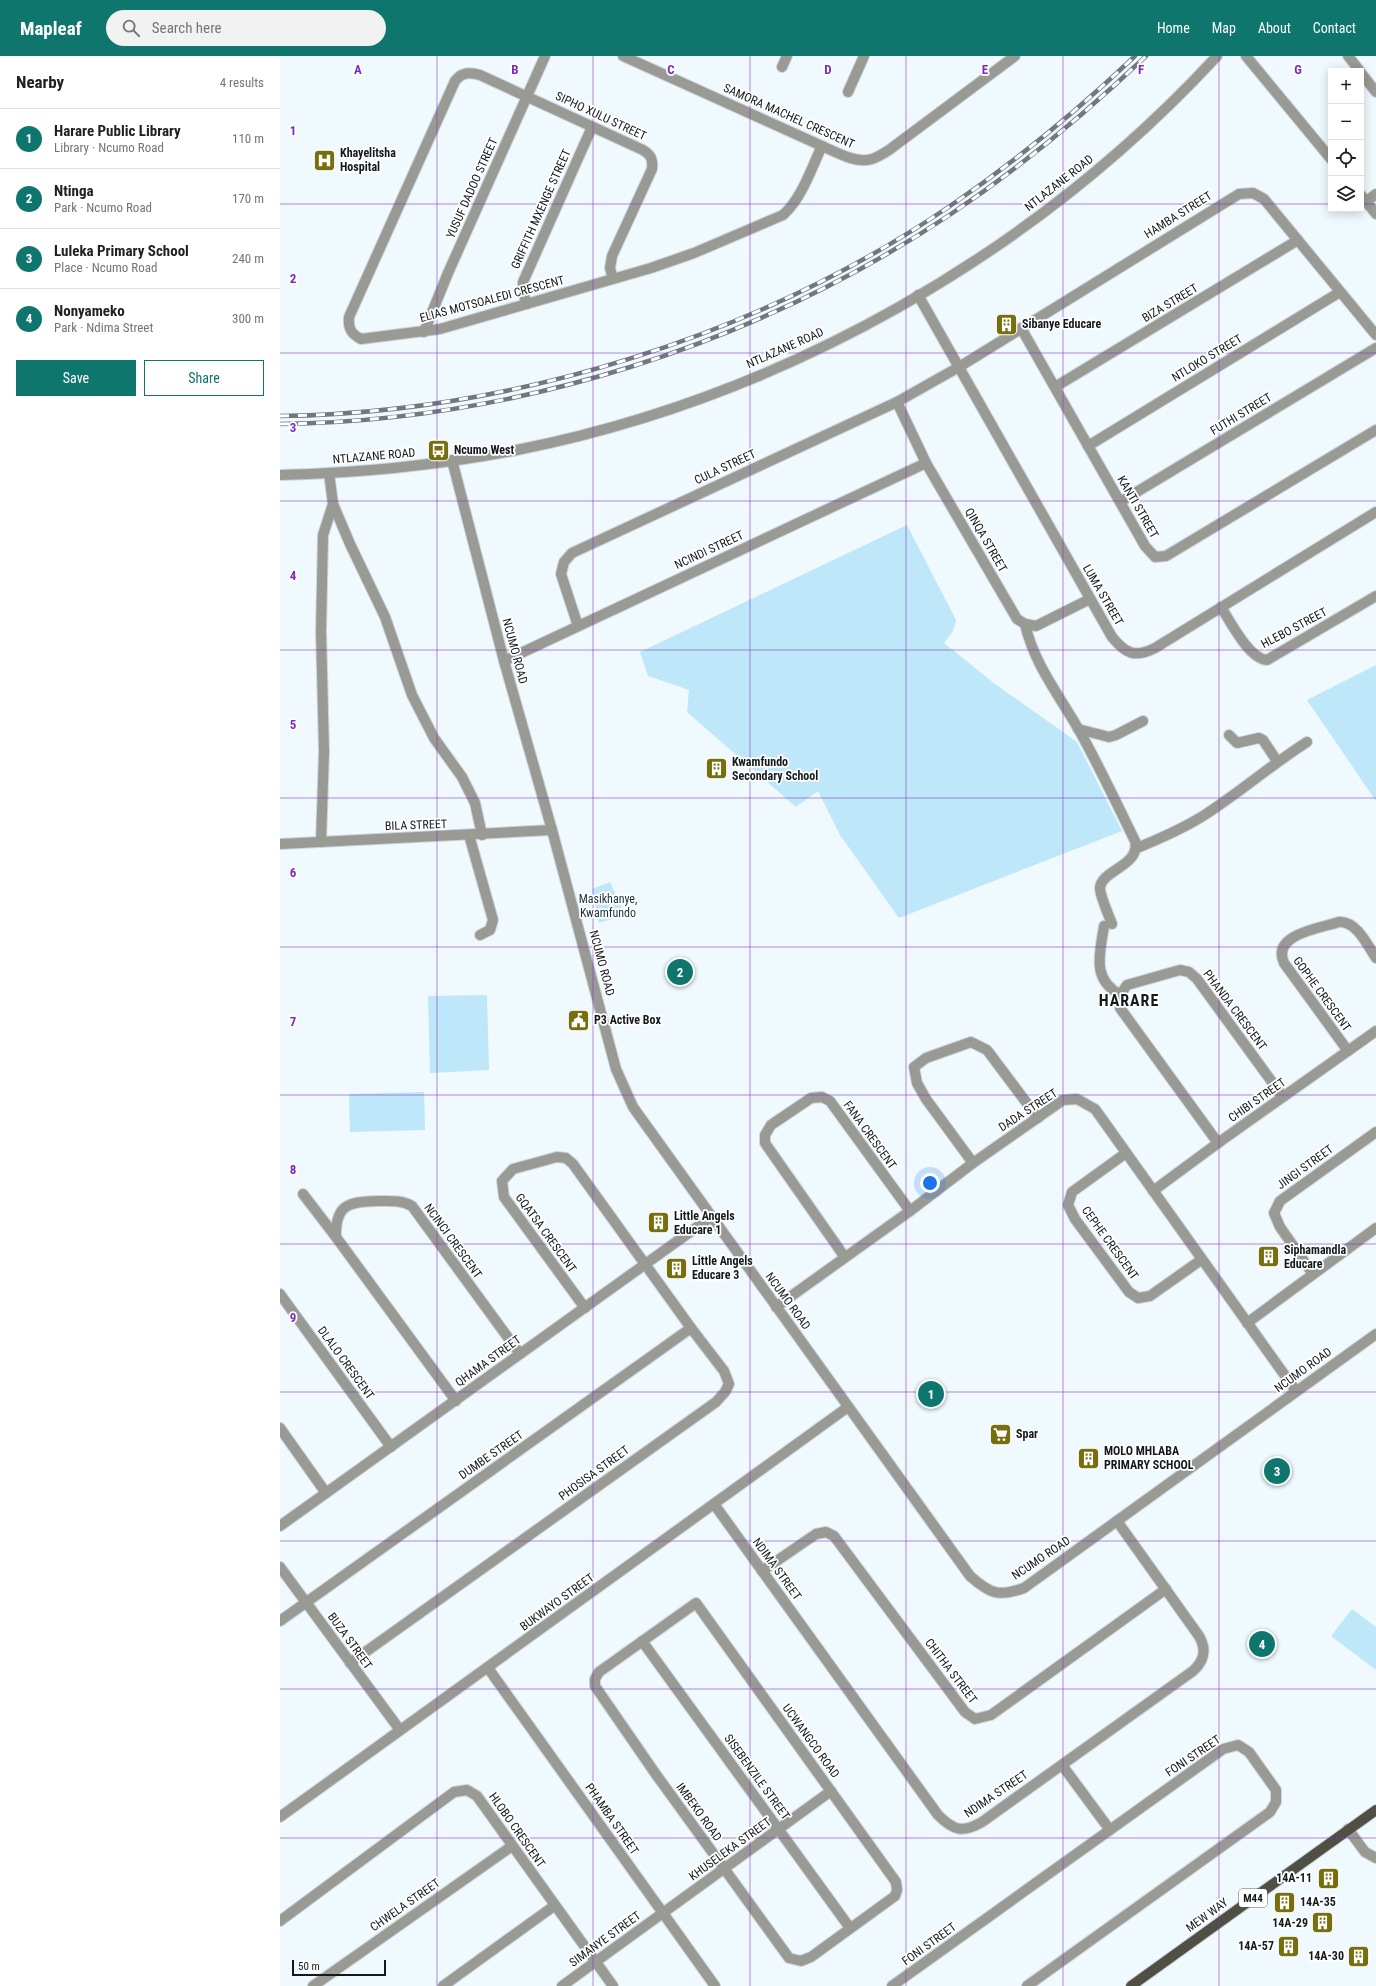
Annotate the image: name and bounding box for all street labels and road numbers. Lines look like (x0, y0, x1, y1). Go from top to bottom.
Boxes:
street label: SAMORA MACHEL CRESCENT (721, 81, 857, 151)
street label: SIPHO XULU STREET (553, 89, 649, 143)
street label: YUSUF DADOO STREET (443, 135, 501, 241)
street label: GRIFFITH MXENGE STREET (508, 147, 574, 271)
street label: NTLAZANE ROAD (1022, 152, 1096, 214)
street label: HAMBA STREET (1142, 189, 1214, 241)
street label: ELIAS MOTSOALEDI CRESCENT (418, 273, 566, 325)
street label: BIZA STREET (1140, 281, 1200, 325)
street label: NTLAZANE ROAD (744, 325, 826, 371)
street label: NTLOKO STREET (1169, 332, 1245, 384)
street label: FUTHI STREET (1208, 390, 1274, 438)
street label: NTLAZANE ROAD (332, 445, 416, 467)
street label: CULA STREET (692, 447, 758, 487)
street label: KANTI STREET (1114, 473, 1162, 541)
street label: QINQA STREET (962, 505, 1010, 575)
street label: NCINDI STREET (672, 528, 746, 572)
street label: LUMA STREET (1080, 562, 1126, 628)
street label: HLEBO STREET (1259, 605, 1329, 651)
street label: NCUMO ROAD (500, 617, 530, 685)
street label: BILA STREET (385, 817, 447, 833)
street label: NCUMO ROAD (587, 929, 617, 997)
street label: GOPHE CRESCENT (1290, 954, 1354, 1034)
street label: PHANDA CRESCENT (1200, 967, 1270, 1053)
street label: CHIBI STREET (1226, 1075, 1288, 1125)
street label: DADA STREET (996, 1086, 1060, 1134)
street label: FANA CRESCENT (841, 1098, 899, 1172)
street label: JINGI STREET (1274, 1142, 1336, 1192)
street label: GQATSA CRESCENT (513, 1191, 579, 1275)
street label: NCINCI CRESCENT (421, 1201, 485, 1281)
street label: CEPHE CRESCENT (1079, 1204, 1141, 1282)
street label: NCUMO ROAD (763, 1270, 814, 1332)
street label: DLALO CRESCENT (315, 1324, 377, 1402)
street label: QHAMA STREET (452, 1333, 524, 1389)
street label: NCUMO ROAD (1272, 1344, 1334, 1395)
street label: DUMBE STREET (456, 1428, 526, 1482)
street label: PHOSISA STREET (556, 1443, 632, 1503)
street label: NCUMO ROAD (1009, 1533, 1073, 1583)
street label: NDIMA STREET (750, 1535, 804, 1603)
street label: BUKWAYO STREET (517, 1570, 597, 1634)
street label: BUZA STREET (325, 1610, 375, 1672)
street label: CHITHA STREET (922, 1636, 980, 1706)
street label: UCWANGCO ROAD (780, 1701, 843, 1781)
street label: SISEBENZILE STREET (721, 1732, 793, 1822)
street label: FONI STREET (1163, 1732, 1223, 1780)
street label: NDIMA STREET (962, 1768, 1030, 1820)
street label: IMBEKO ROAD (673, 1780, 725, 1844)
street label: PHAMBA STREET (582, 1781, 642, 1857)
street label: HLOBO CRESCENT (486, 1790, 548, 1870)
street label: KHUSELEKA STREET (686, 1815, 774, 1883)
street label: CHWELA STREET (367, 1876, 443, 1934)
road number: M44 (1239, 1889, 1267, 1907)
street label: MEW WAY (1183, 1895, 1231, 1935)
street label: SIMANYE STREET (567, 1908, 643, 1970)
street label: FONI STREET (899, 1920, 959, 1968)

